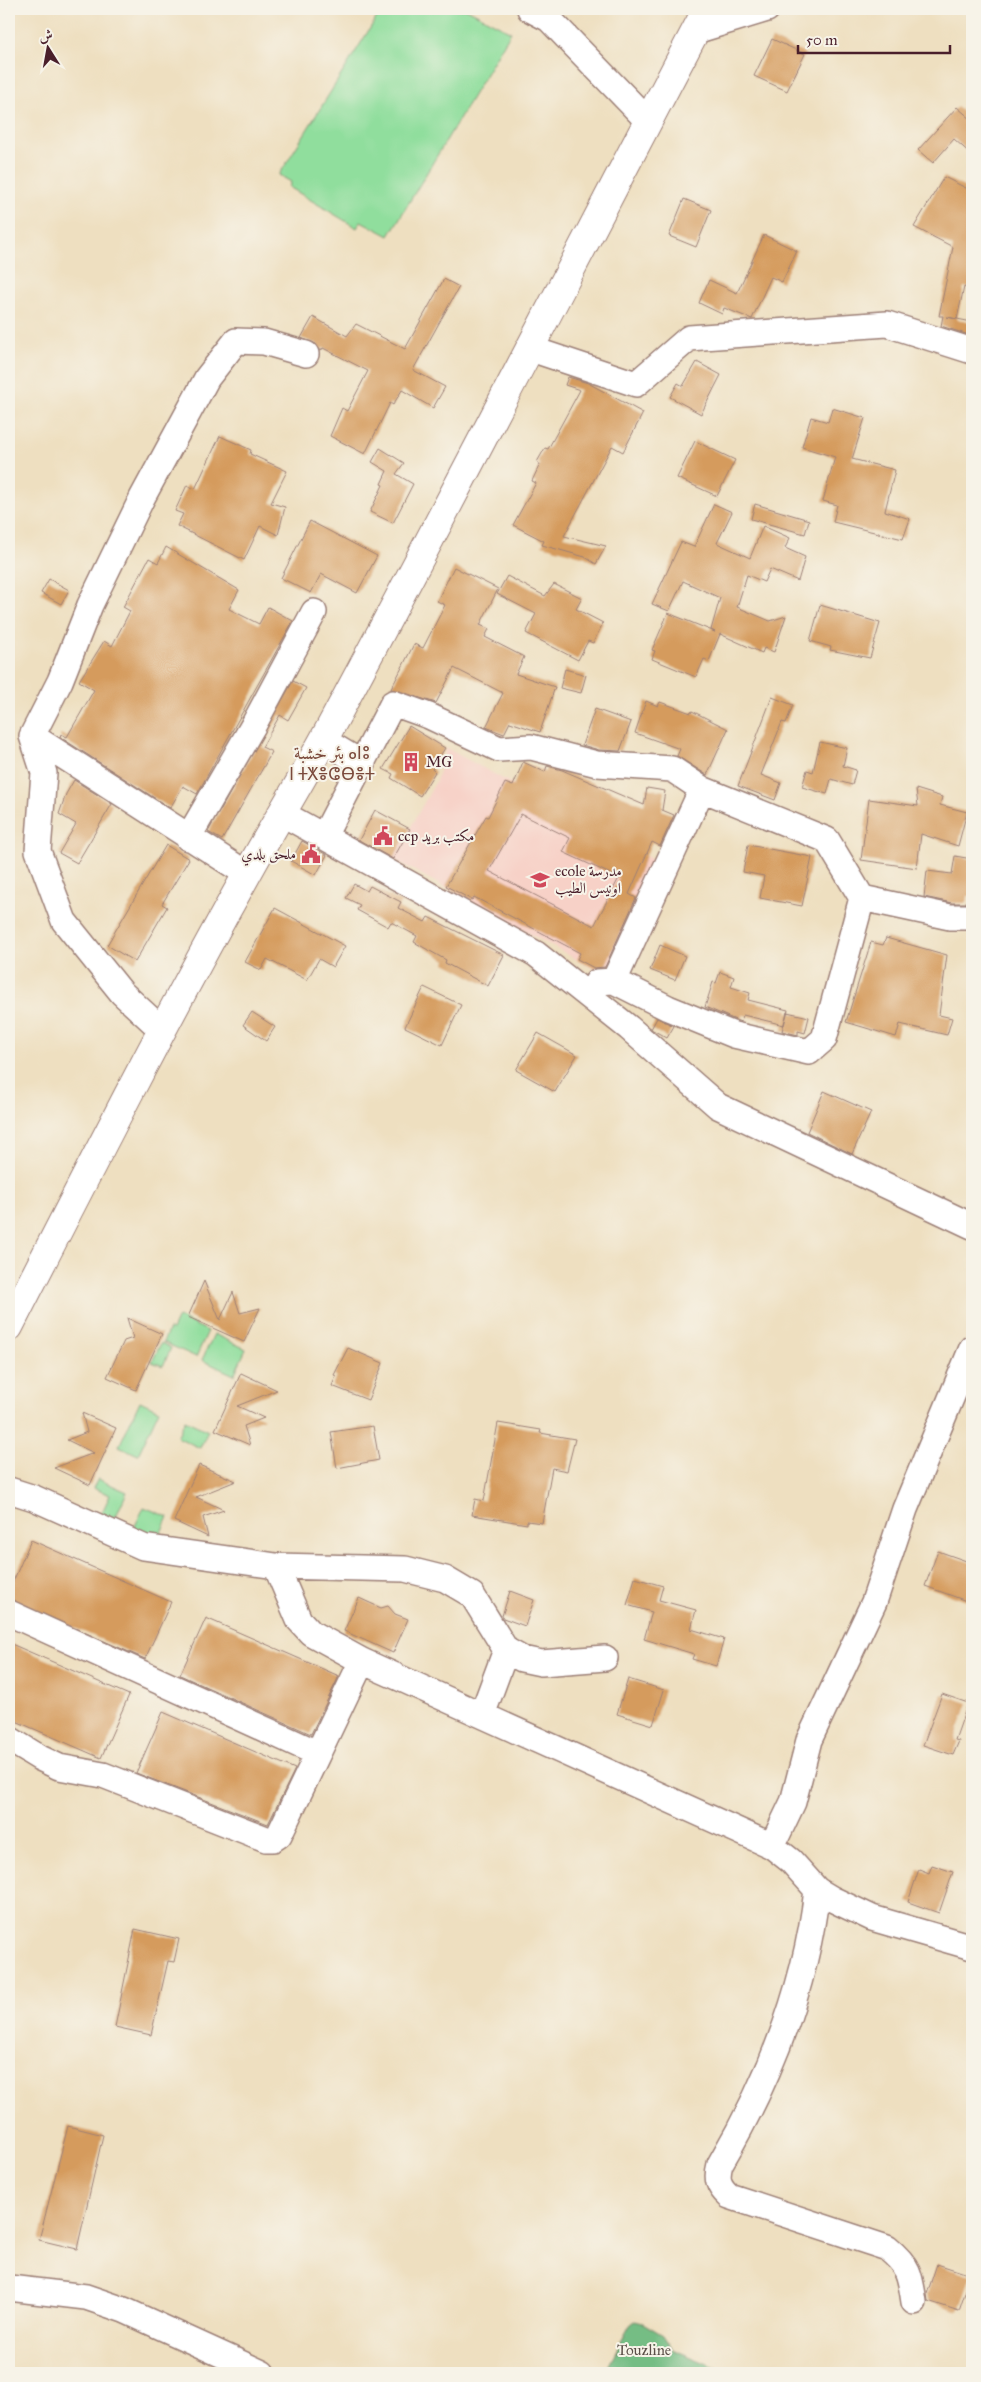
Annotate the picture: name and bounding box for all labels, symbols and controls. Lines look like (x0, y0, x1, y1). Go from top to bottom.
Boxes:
north arrow (22, 22, 72, 72)
scale bar (798, 22, 951, 54)
text: ش (37, 26, 54, 45)
text: 50 m (806, 31, 838, 49)
district label: بئر خشبة ⴰⵏⵓ ⵏ ⵜⵅⴻⵛⴱⴻⵜ (289, 742, 375, 785)
building icon: MG (400, 751, 422, 773)
place label: MG (426, 753, 452, 771)
public building icon: ccp مكتب بريد (372, 825, 394, 847)
place label: ccp مكتب بريد (398, 827, 474, 846)
public building icon: ملحق بلدي (300, 843, 322, 865)
place label: ملحق بلدي (241, 845, 296, 866)
place label: ecole مدرسة اونيس الطيب (555, 862, 622, 898)
school or university icon: ecole مدرسة اونيس الطيب (529, 869, 551, 891)
park label: Touzline (617, 2341, 671, 2359)

